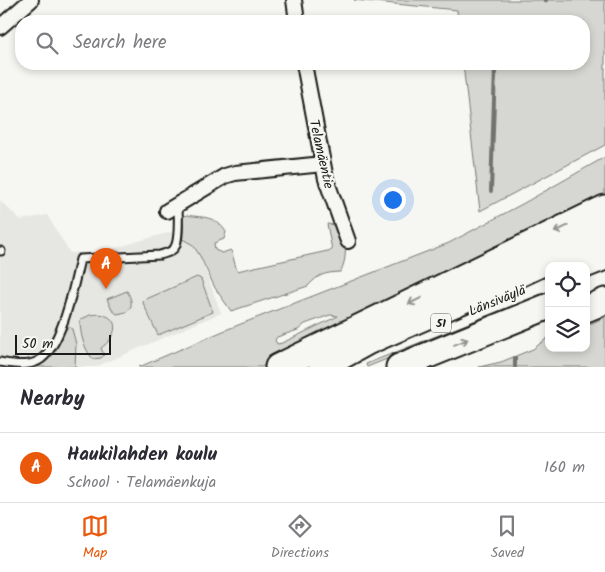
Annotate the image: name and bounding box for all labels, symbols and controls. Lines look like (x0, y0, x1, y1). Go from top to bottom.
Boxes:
search box (15, 15, 590, 70)
text: Search here (73, 28, 167, 58)
icon: search (33, 29, 61, 57)
street label: Telamäentie (302, 117, 340, 192)
your location (380, 187, 406, 213)
one-way arrow (554, 225, 569, 234)
pin: A (90, 248, 122, 289)
map controls (545, 262, 590, 352)
button: locate (545, 262, 590, 307)
street label: Länsiväylä (465, 279, 531, 322)
one-way arrow (408, 296, 423, 306)
button: layers (545, 307, 590, 352)
road number: 51 (431, 314, 451, 332)
scale bar (15, 332, 111, 355)
text: 50 m (22, 333, 53, 355)
one-way arrow (453, 337, 468, 346)
text: Nearby (20, 383, 85, 416)
text: Haukilahden koulu (67, 440, 217, 470)
text: A (31, 455, 41, 480)
text: 160 m (544, 455, 585, 480)
text: School · Telamäenkuja (67, 470, 216, 495)
tab: Map (81, 512, 109, 564)
tab: Directions (271, 512, 329, 564)
tab: Saved (491, 512, 524, 564)

